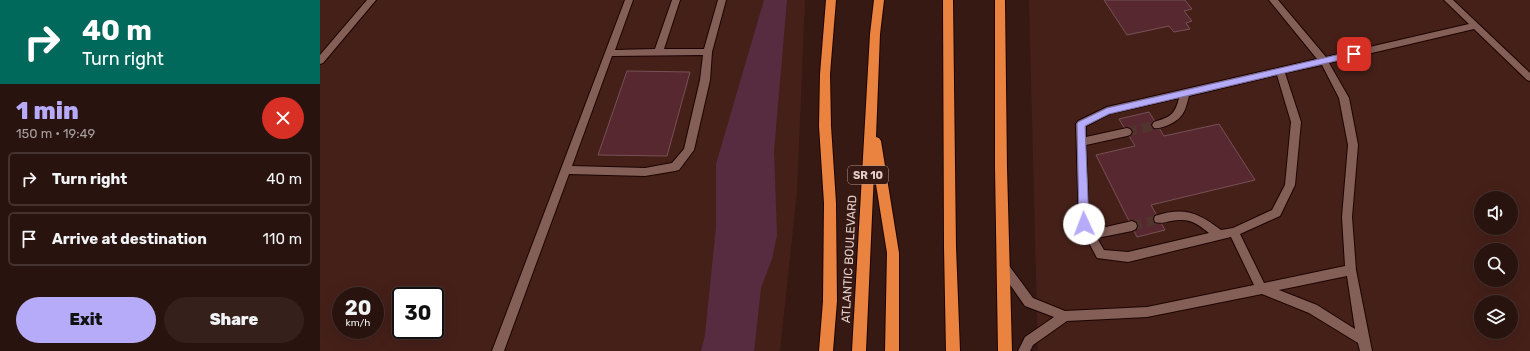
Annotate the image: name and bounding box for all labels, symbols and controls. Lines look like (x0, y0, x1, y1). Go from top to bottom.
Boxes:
text: 40 m (82, 14, 152, 47)
icon: right (16, 16, 68, 68)
pin (1337, 37, 1371, 71)
icon: arrive (1343, 43, 1365, 65)
text: Turn right (82, 48, 164, 70)
text: 1 min (16, 97, 79, 125)
button: close (262, 97, 304, 139)
text: 150 m · 19:49 (16, 126, 95, 141)
road number: SR 10 (848, 166, 888, 184)
icon: right (18, 168, 40, 190)
text: Turn right (52, 170, 127, 188)
text: 40 m (266, 170, 302, 188)
map controls (1474, 191, 1518, 339)
button: sound (1474, 191, 1518, 235)
street label: ATLANTIC BOULEVARD (839, 195, 859, 323)
position arrow (1063, 203, 1105, 245)
icon: arrive (18, 228, 40, 250)
text: Arrive at destination (52, 230, 207, 248)
text: 110 m (263, 230, 302, 248)
button: search (1474, 243, 1518, 287)
speed limit sign: 30 (392, 287, 444, 339)
button: layers (1474, 295, 1518, 339)
text: 20 (345, 296, 371, 320)
button: Exit (16, 297, 156, 343)
button: Share (164, 297, 304, 343)
text: km/h (346, 317, 370, 329)

